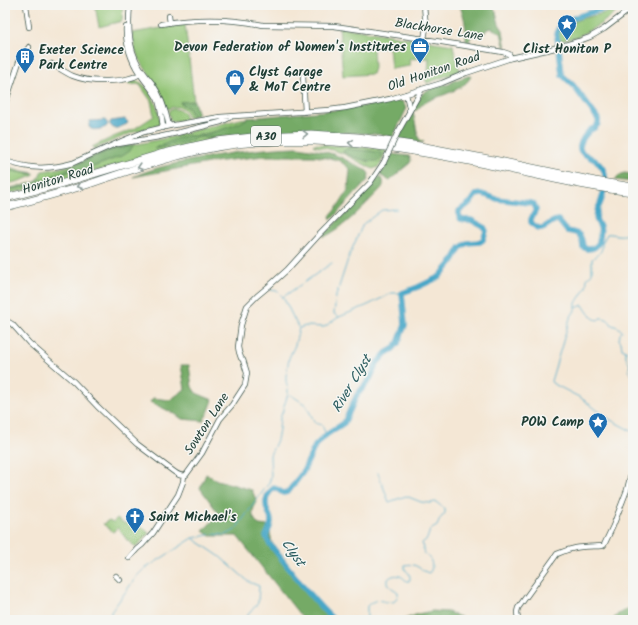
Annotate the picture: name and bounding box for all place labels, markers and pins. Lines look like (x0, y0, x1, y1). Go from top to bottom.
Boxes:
place icon: Clist Honiton P (556, 13, 578, 41)
office icon: Devon Federation of Women's Institutes (409, 36, 431, 64)
place label: Devon Federation of Women's Institutes (174, 37, 406, 58)
place label: Clist Honiton P (523, 39, 612, 60)
place label: Exeter Science Park Centre (39, 40, 124, 76)
building icon: Exeter Science Park Centre (14, 46, 36, 74)
place label: Clyst Garage & MoT Centre (249, 62, 331, 98)
shop icon: Clyst Garage & MoT Centre (224, 68, 246, 96)
place icon: POW Camp (587, 411, 609, 439)
place label: POW Camp (521, 412, 584, 433)
church icon: Saint Michael's (124, 506, 146, 534)
place label: Saint Michael's (149, 507, 237, 528)

